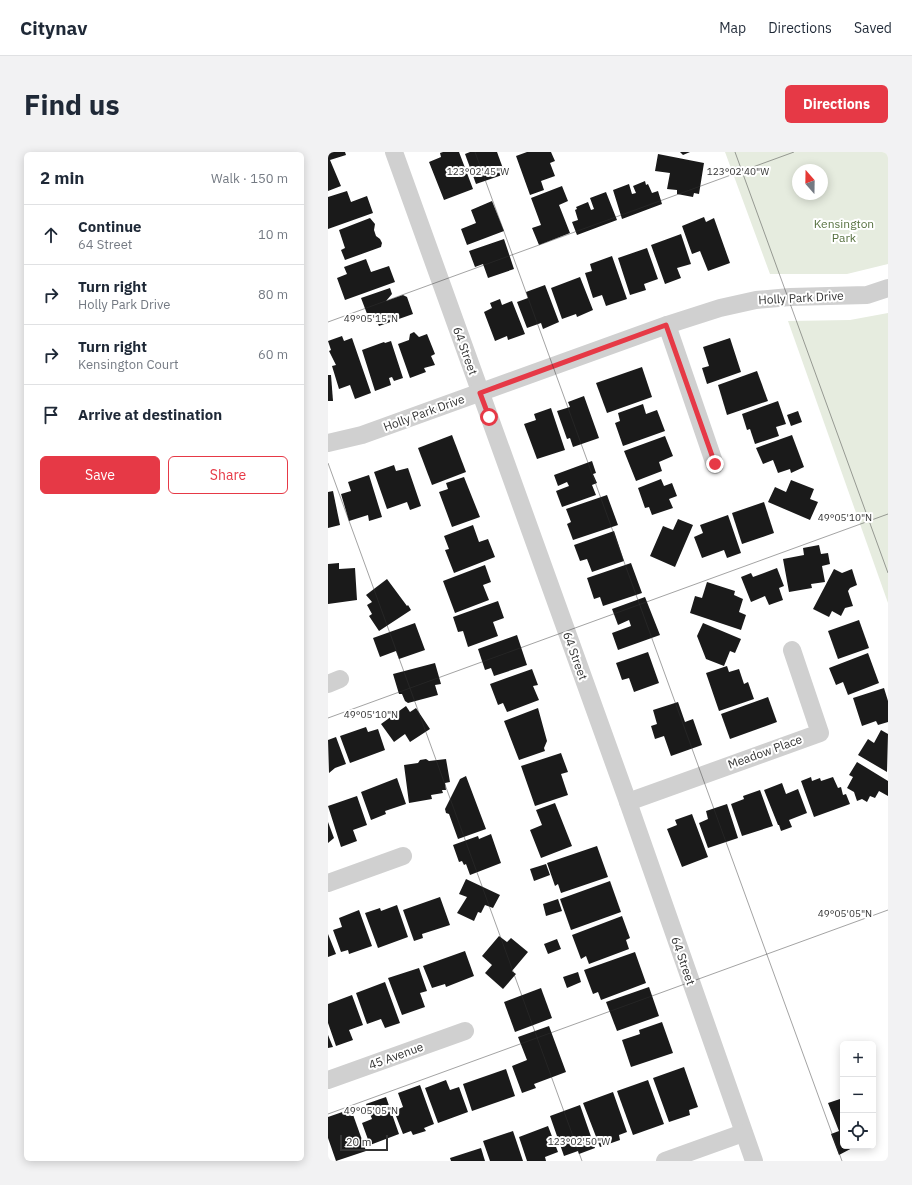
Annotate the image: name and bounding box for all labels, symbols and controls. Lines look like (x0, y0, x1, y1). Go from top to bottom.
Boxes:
text: Citynav (20, 16, 87, 40)
text: Map (719, 19, 746, 37)
text: Directions (768, 19, 832, 37)
text: Saved (854, 19, 892, 37)
button: Directions (785, 85, 888, 123)
text: Find us (24, 86, 120, 123)
north arrow (792, 164, 828, 200)
text: 123°02'45"W (447, 165, 509, 178)
text: 123°02'40"W (707, 165, 769, 178)
text: 2 min (40, 167, 84, 189)
text: Walk · 150 m (211, 170, 288, 187)
park label: Kensington Park (814, 216, 874, 245)
text: Continue (78, 217, 142, 236)
icon: ahead (40, 224, 62, 246)
text: 10 m (258, 226, 288, 243)
text: 64 Street (78, 236, 132, 253)
text: Turn right (78, 277, 147, 296)
icon: right (40, 284, 62, 306)
text: 80 m (258, 286, 288, 303)
street label: Holly Park Drive (758, 288, 844, 307)
text: Holly Park Drive (78, 296, 170, 313)
text: 49°05'15"N (344, 312, 398, 325)
street label: 64 Street (450, 325, 481, 377)
text: Turn right (78, 337, 147, 356)
icon: right (40, 344, 62, 366)
text: 60 m (258, 346, 288, 363)
text: Kensington Court (78, 356, 179, 373)
street label: Holly Park Drive (381, 391, 467, 434)
icon: arrive (40, 404, 62, 426)
text: Arrive at destination (78, 405, 222, 424)
route start (480, 408, 498, 426)
route end (706, 455, 724, 473)
button: Save (40, 456, 160, 494)
button: Share (168, 456, 288, 494)
text: 49°05'10"N (818, 511, 872, 524)
street label: 64 Street (560, 630, 591, 682)
text: 49°05'10"N (344, 708, 398, 721)
street label: Meadow Place (726, 731, 804, 772)
text: 49°05'05"N (818, 907, 872, 920)
street label: 64 Street (668, 935, 699, 987)
street label: 45 Avenue (366, 1039, 426, 1072)
map controls (840, 1041, 876, 1149)
button: + (840, 1041, 876, 1077)
button: − (840, 1077, 876, 1113)
text: 49°05'05"N (344, 1104, 398, 1117)
button: locate (840, 1113, 876, 1149)
scale bar (340, 1133, 388, 1152)
text: 20 m (346, 1135, 371, 1149)
text: 123°02'50"W (548, 1135, 610, 1148)

